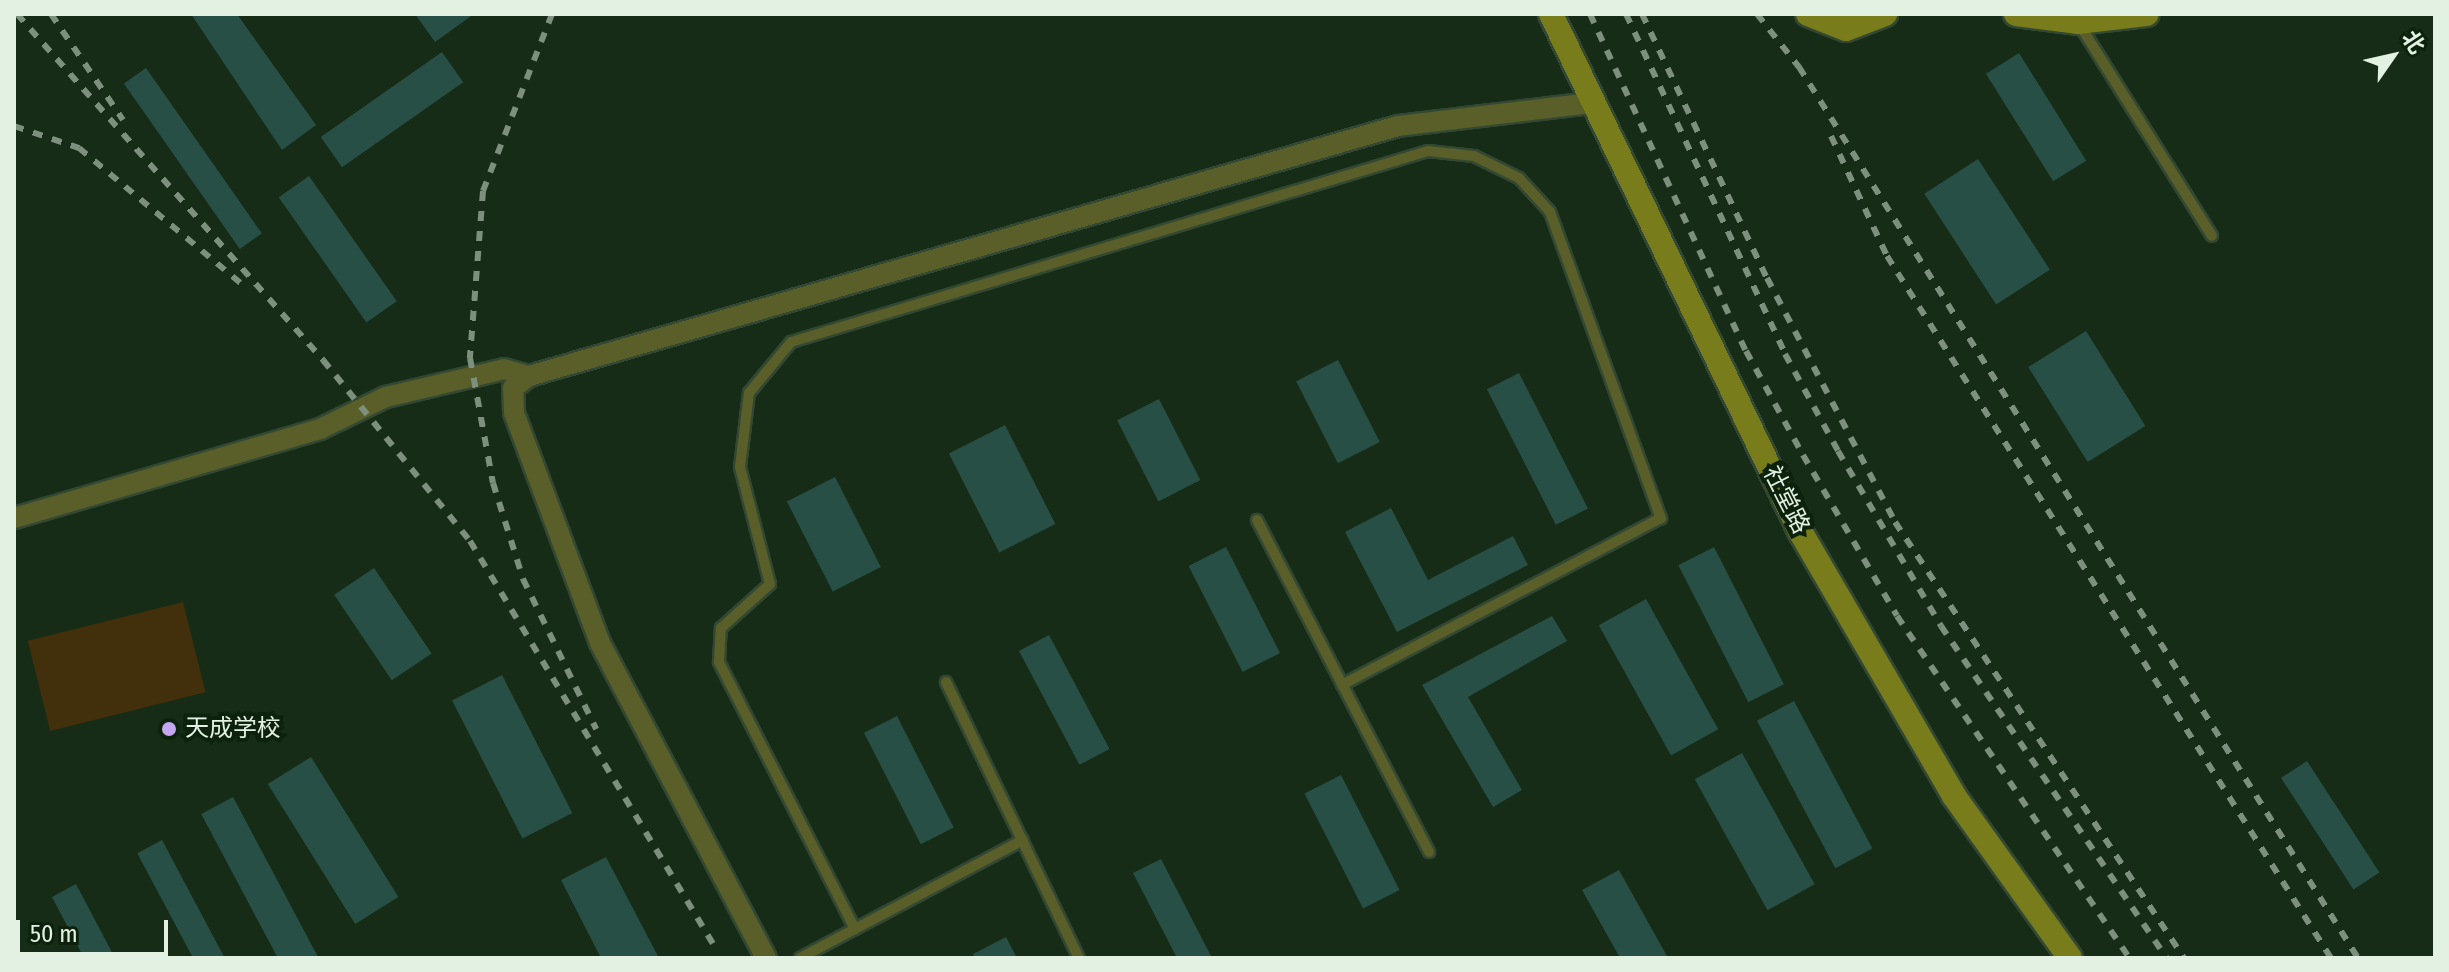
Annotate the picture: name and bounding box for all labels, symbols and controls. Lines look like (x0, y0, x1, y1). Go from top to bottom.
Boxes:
north arrow (2353, 16, 2433, 96)
text: 北 (2396, 26, 2431, 59)
street label: 社堂路 (1757, 461, 1815, 539)
place label: 天成学校 (185, 715, 281, 743)
marker: 天成学校 (160, 720, 178, 738)
scale bar (20, 904, 172, 954)
text: 50 m (30, 920, 78, 948)

